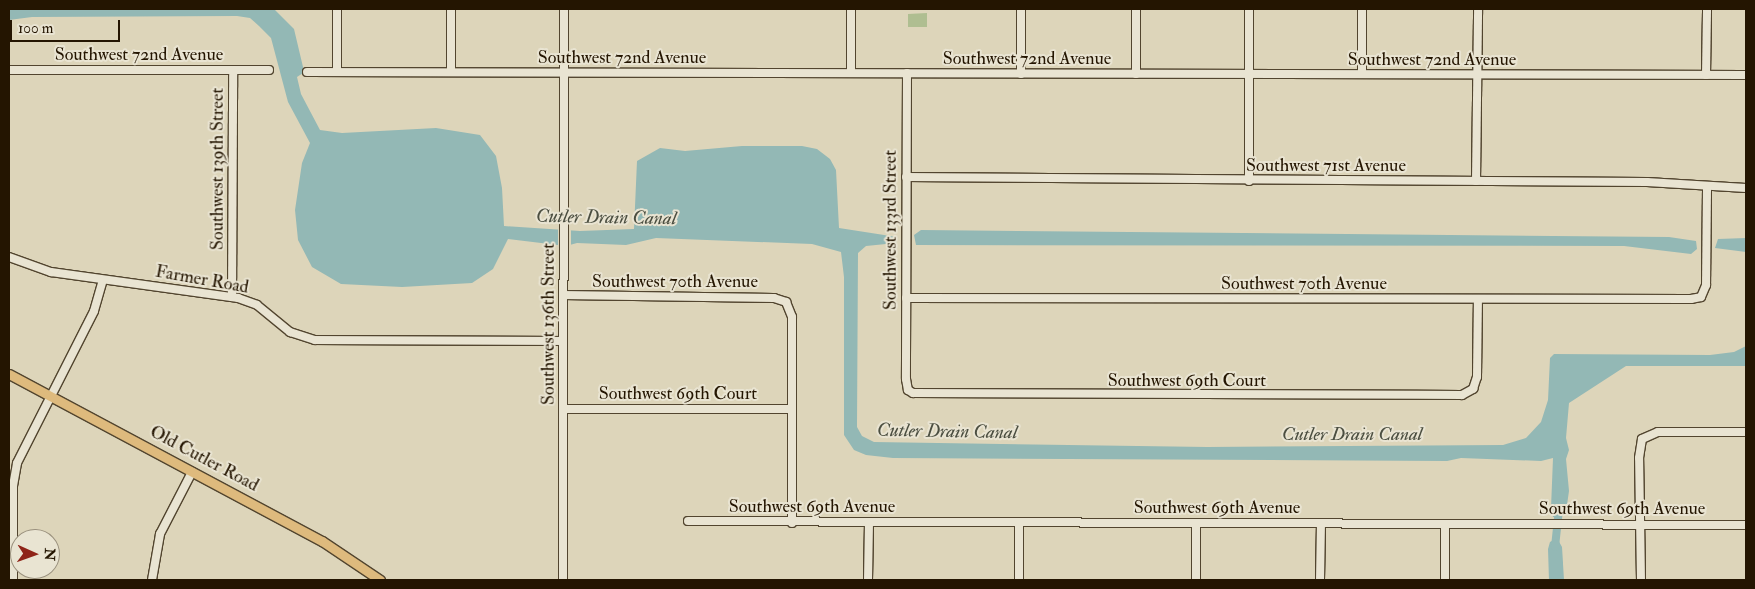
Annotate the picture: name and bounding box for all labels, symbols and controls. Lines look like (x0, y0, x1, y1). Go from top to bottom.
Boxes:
scale bar (12, 10, 122, 42)
text: 100 m (18, 19, 53, 38)
street label: Southwest 72nd Avenue (55, 44, 223, 66)
street label: Southwest 72nd Avenue (538, 47, 706, 69)
street label: Southwest 72nd Avenue (943, 48, 1111, 70)
street label: Southwest 72nd Avenue (1348, 49, 1516, 71)
street label: Southwest 139th Street (207, 88, 229, 250)
street label: Southwest 133rd Street (880, 150, 902, 310)
street label: Southwest 71st Avenue (1246, 155, 1406, 177)
water label: Cutler Drain Canal (536, 205, 676, 231)
street label: Southwest 136th Street (538, 243, 560, 405)
street label: Farmer Road (154, 261, 250, 299)
street label: Southwest 70th Avenue (592, 271, 758, 293)
street label: Southwest 70th Avenue (1221, 273, 1387, 295)
street label: Southwest 69th Court (1108, 370, 1266, 392)
street label: Southwest 69th Court (599, 383, 757, 405)
water label: Cutler Drain Canal (877, 419, 1017, 445)
street label: Old Cutler Road (146, 421, 262, 497)
water label: Cutler Drain Canal (1282, 424, 1422, 446)
street label: Southwest 69th Avenue (729, 496, 895, 518)
street label: Southwest 69th Avenue (1134, 497, 1300, 519)
street label: Southwest 69th Avenue (1539, 498, 1705, 520)
north arrow (10, 529, 60, 579)
text: N (41, 548, 58, 561)

